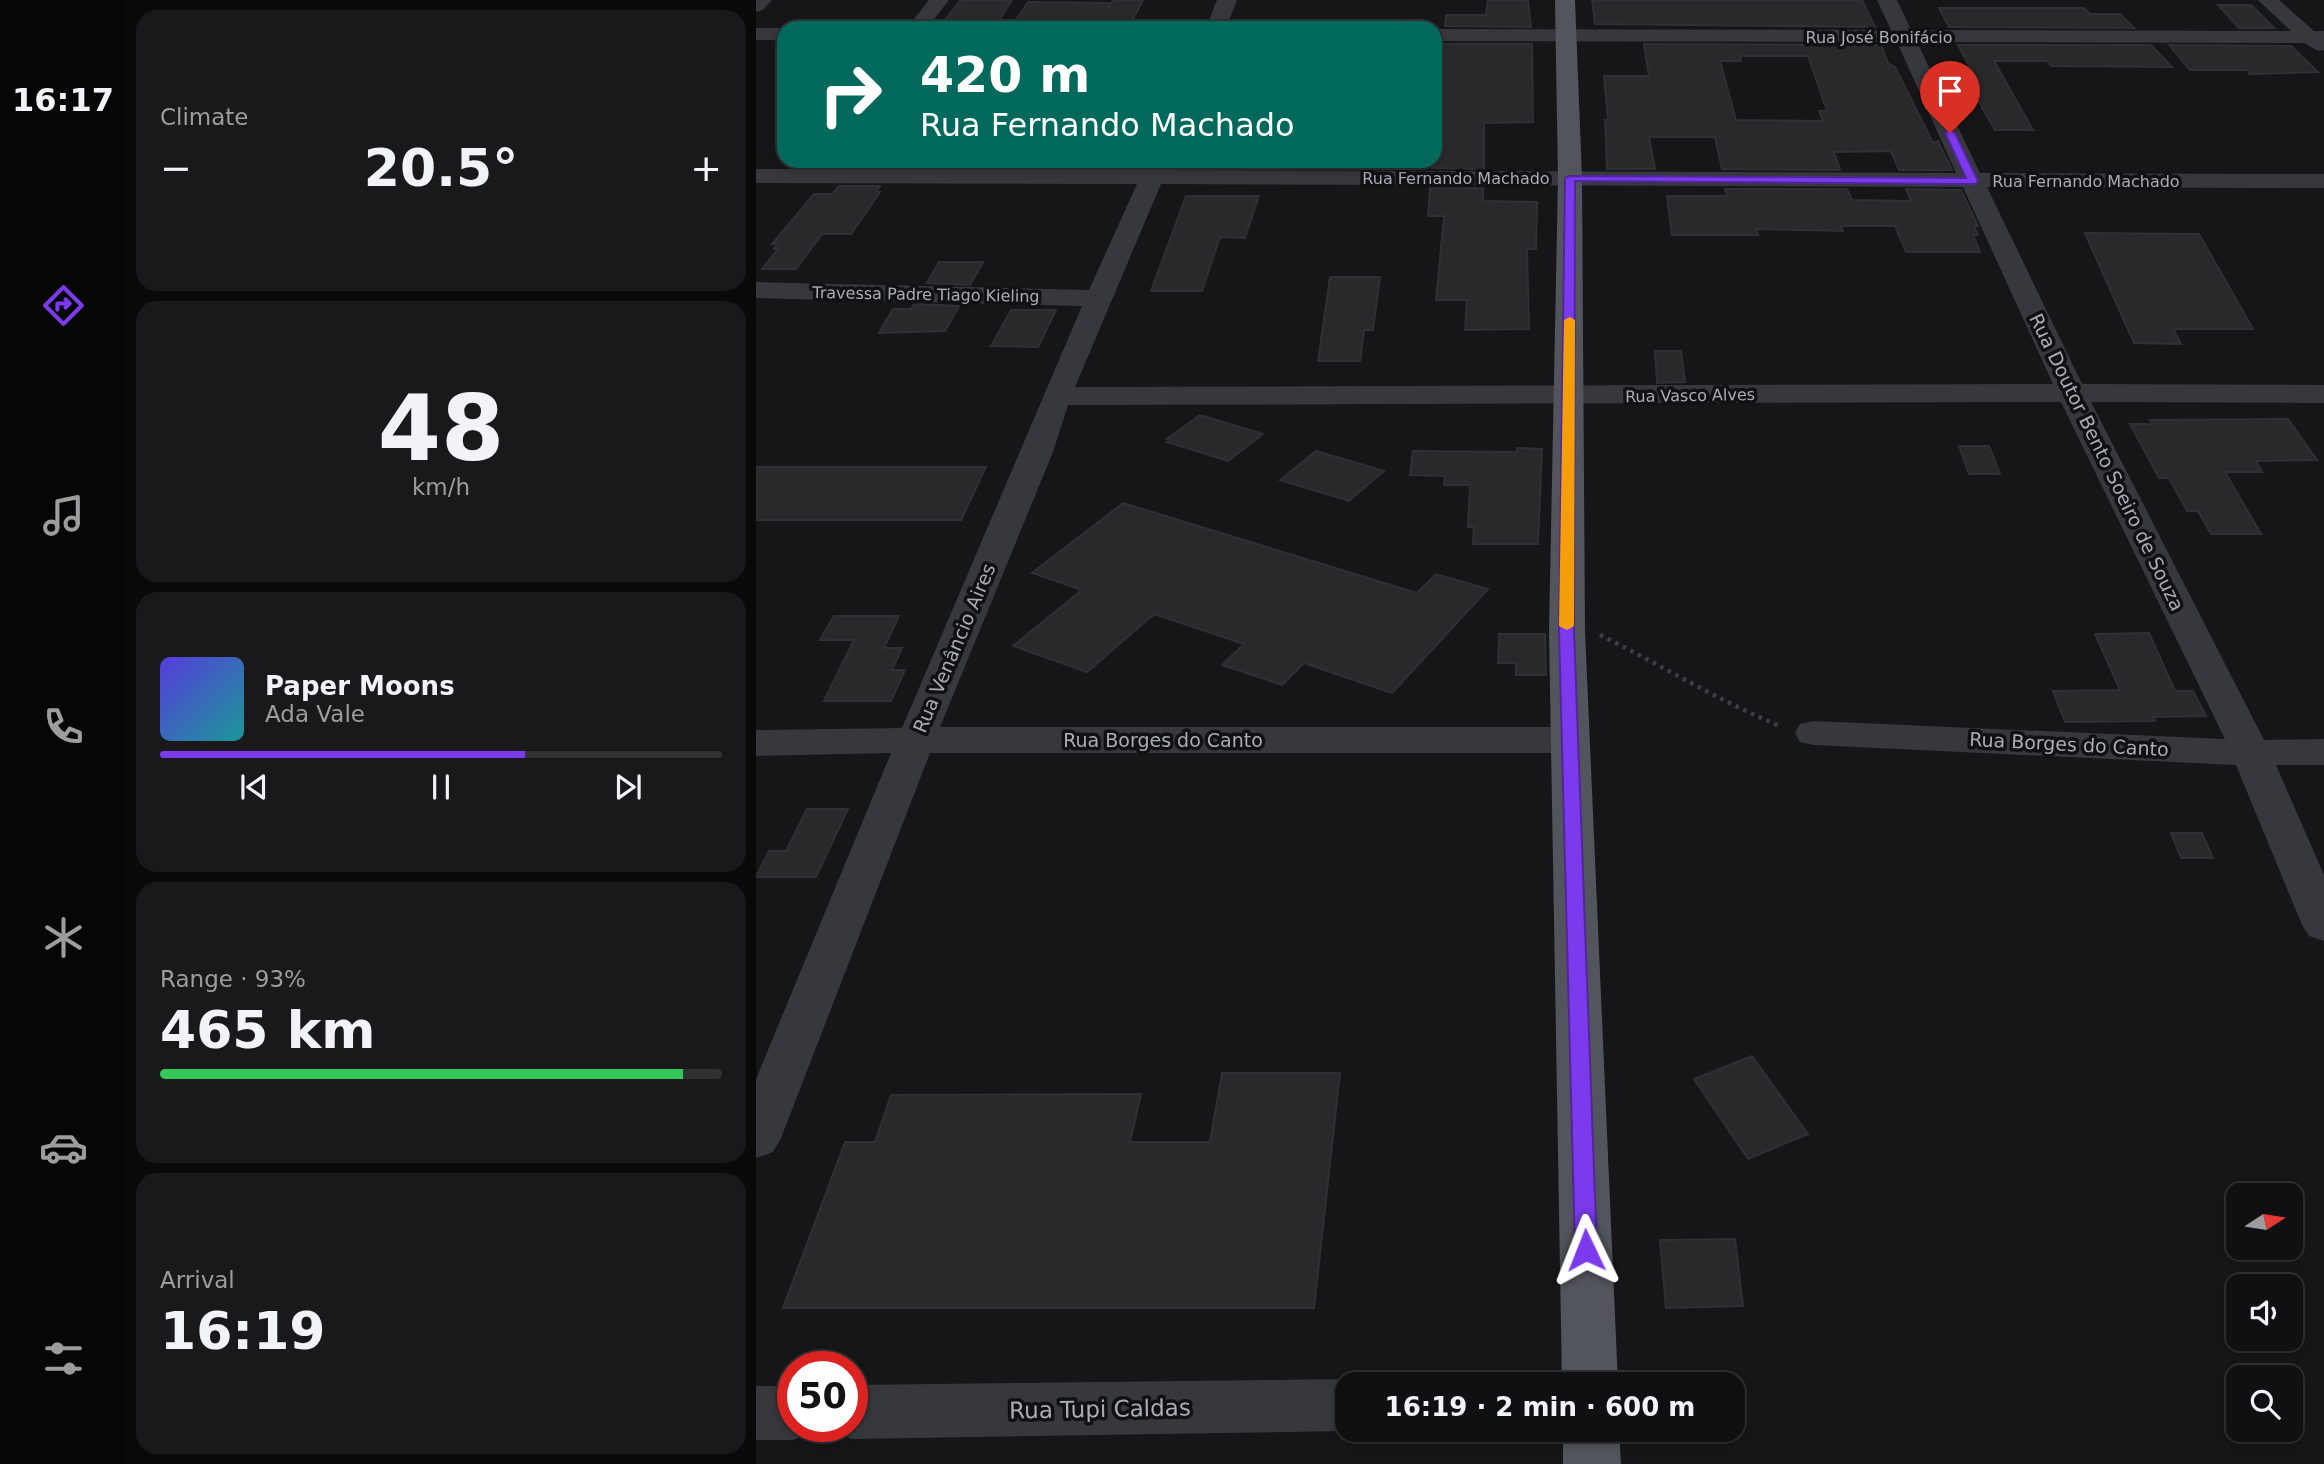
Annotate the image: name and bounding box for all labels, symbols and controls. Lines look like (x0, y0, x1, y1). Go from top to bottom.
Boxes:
street label: Rua José Bonifácio (1805, 28, 1953, 47)
text: 420 m (920, 47, 1090, 104)
icon: right (805, 49, 896, 140)
pin (1920, 61, 1980, 133)
icon: arrive (1931, 72, 1969, 110)
text: 16:17 (12, 81, 114, 119)
text: Climate (160, 104, 249, 130)
text: Rua Fernando Machado (920, 106, 1295, 144)
text: 20.5° (364, 138, 518, 198)
text: − (160, 146, 192, 190)
text: + (690, 146, 722, 190)
street label: Rua Fernando Machado (1362, 169, 1550, 188)
street label: Rua Fernando Machado (1992, 172, 2180, 191)
icon: directions (39, 281, 88, 330)
street label: Travessa Padre Tiago Kieling (811, 283, 1040, 306)
street label: Rua Doutor Bento Soeiro de Souza (2025, 310, 2189, 614)
text: 48 (378, 376, 504, 481)
street label: Rua Vasco Alves (1625, 385, 1755, 406)
text: km/h (412, 474, 470, 500)
icon: music (39, 491, 88, 540)
street label: Rua Venâncio Aires (908, 560, 1000, 736)
text: Paper Moons (265, 671, 455, 701)
text: Ada Vale (265, 701, 365, 727)
icon: phone (39, 702, 88, 751)
street label: Rua Borges do Canto (1969, 728, 2169, 760)
street label: Rua Borges do Canto (1063, 729, 1263, 751)
icon: previous (235, 768, 273, 806)
icon: pause (422, 768, 460, 806)
icon: next (609, 768, 647, 806)
icon: climate (39, 913, 88, 962)
text: Range · 93% (160, 966, 306, 992)
text: 465 km (160, 1000, 375, 1060)
icon: car (39, 1123, 88, 1172)
north arrow (2226, 1183, 2303, 1260)
map controls (2226, 1183, 2303, 1442)
position arrow (1549, 1213, 1623, 1287)
text: Arrival (160, 1267, 235, 1293)
button: sound (2226, 1274, 2303, 1351)
text: 16:19 (160, 1301, 326, 1361)
icon: filters (39, 1334, 88, 1383)
speed limit sign: 50 (777, 1351, 868, 1442)
button: search (2226, 1365, 2303, 1442)
text: 16:19 · 2 min · 600 m (1385, 1392, 1695, 1422)
street label: Rua Tupi Caldas (1009, 1394, 1191, 1424)

